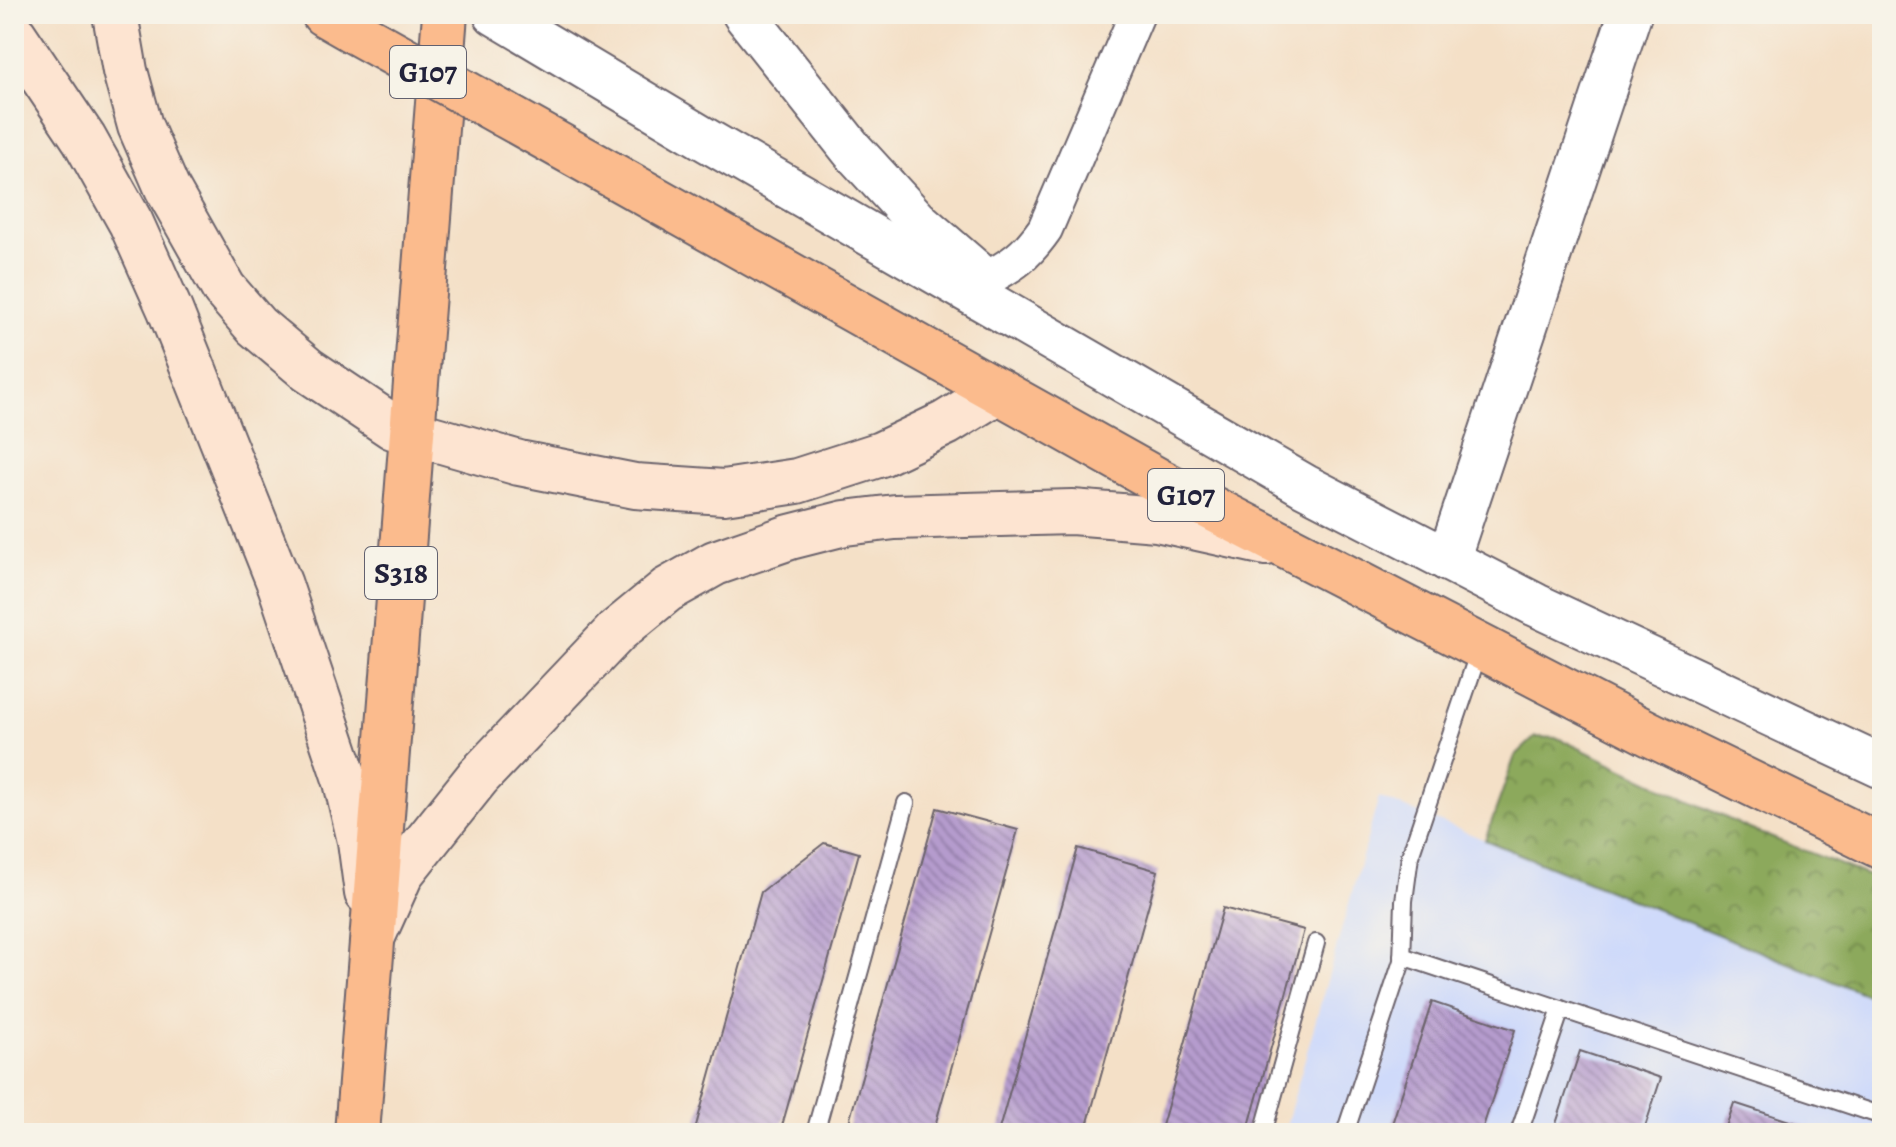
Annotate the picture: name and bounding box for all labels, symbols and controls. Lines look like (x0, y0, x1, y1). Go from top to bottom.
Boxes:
road number: G107 (390, 46, 466, 98)
road number: G107 (1148, 469, 1224, 521)
road number: S318 (365, 547, 437, 599)

